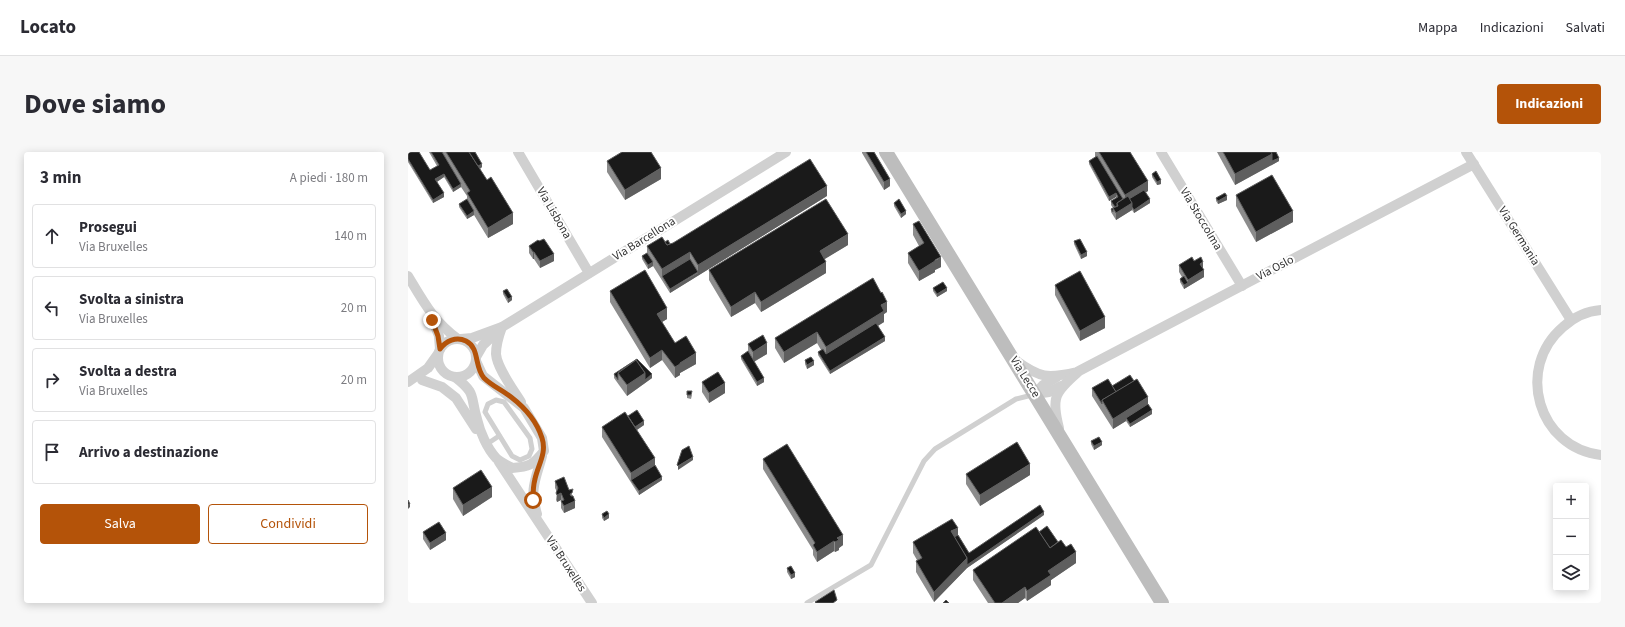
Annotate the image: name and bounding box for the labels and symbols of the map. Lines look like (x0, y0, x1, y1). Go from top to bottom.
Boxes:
street label: Via Lisbona (532, 184, 576, 242)
street label: Via Stoccolma (1176, 185, 1226, 253)
street label: Via Germania (1494, 203, 1544, 269)
street label: Via Barcellona (609, 213, 679, 265)
street label: Via Oslo (1253, 251, 1297, 285)
route end (423, 311, 441, 329)
street label: Via Lecce (1006, 353, 1044, 401)
route start (524, 491, 542, 509)
street label: Via Bruxelles (542, 533, 590, 595)

